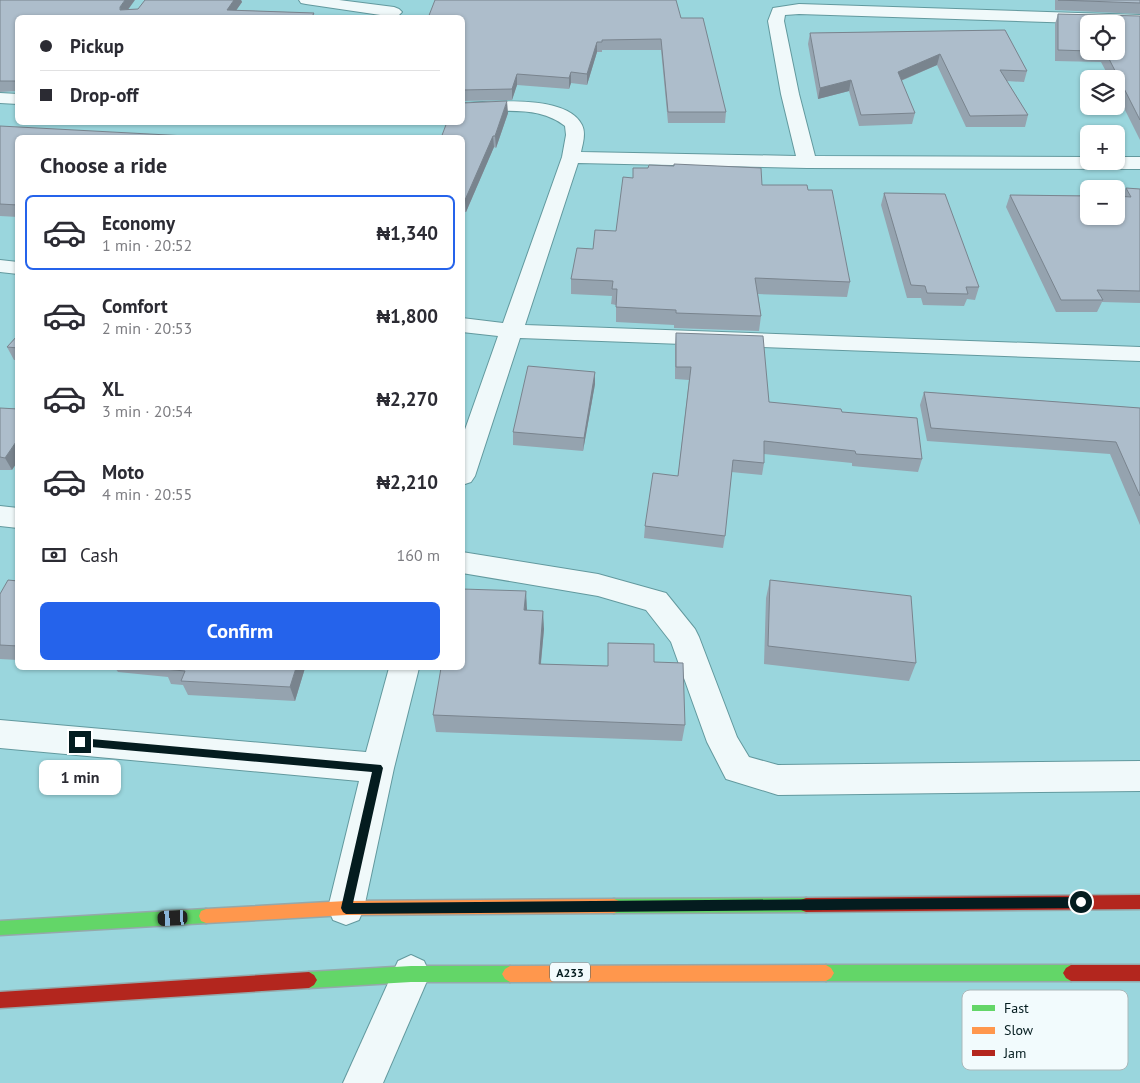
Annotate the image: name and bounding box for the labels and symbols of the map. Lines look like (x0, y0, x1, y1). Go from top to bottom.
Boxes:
route end (69, 731, 91, 753)
callout: 1 min (39, 760, 121, 794)
route start (1070, 891, 1092, 913)
car (157, 910, 188, 926)
road number: A233 (550, 962, 590, 982)
legend (962, 990, 1128, 1070)
text: Fast (1004, 999, 1029, 1017)
text: Slow (1004, 1021, 1034, 1039)
text: Jam (1003, 1044, 1026, 1062)

